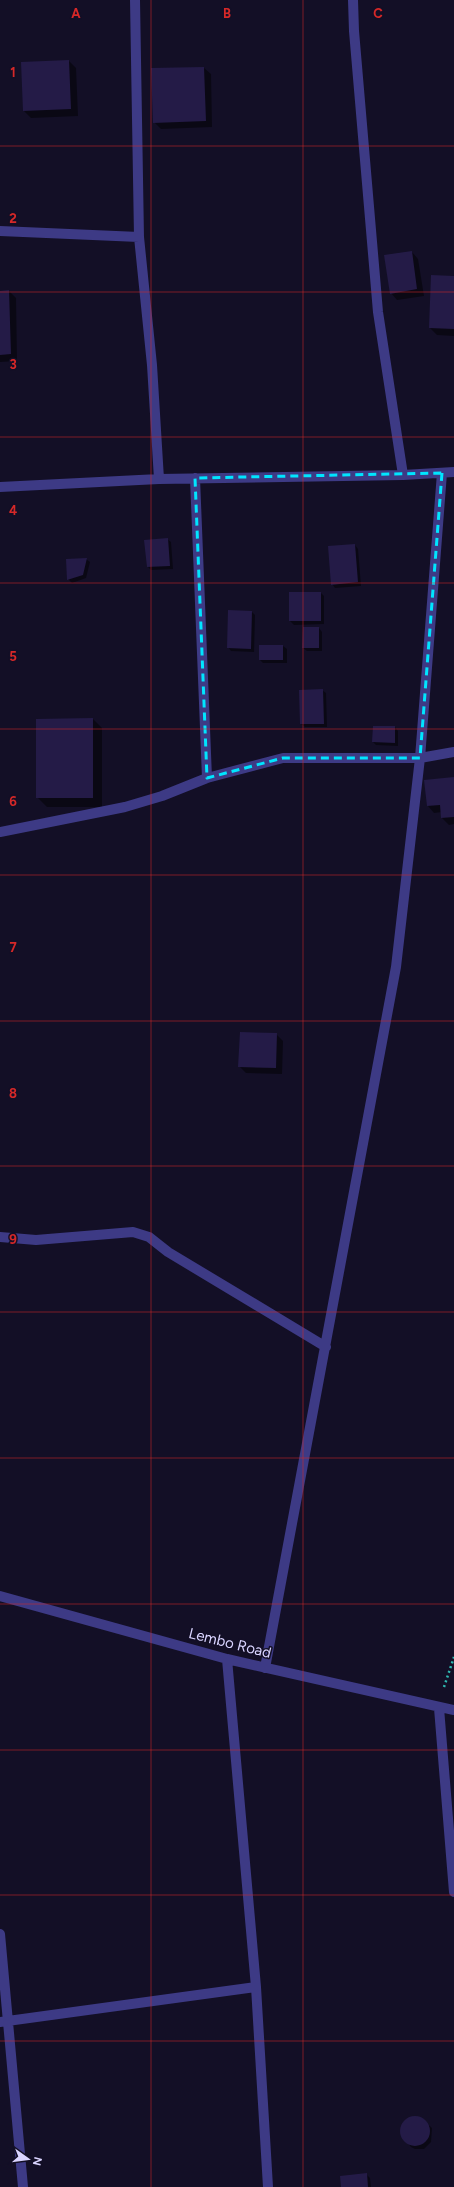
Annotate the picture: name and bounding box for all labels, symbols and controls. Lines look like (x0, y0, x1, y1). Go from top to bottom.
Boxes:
text: A (71, 6, 81, 21)
text: B (223, 6, 231, 21)
text: C (373, 6, 383, 21)
text: 1 (10, 65, 16, 80)
text: 2 (9, 211, 17, 226)
text: 3 (9, 357, 17, 372)
text: 4 (9, 503, 17, 518)
text: 5 (9, 649, 17, 664)
text: 6 (9, 794, 17, 809)
text: 7 (9, 940, 17, 955)
text: 8 (9, 1086, 17, 1101)
text: 9 (9, 1232, 17, 1247)
street label: Lembo Road (187, 1624, 273, 1662)
north arrow (8, 2139, 48, 2179)
text: N (30, 2156, 45, 2167)

